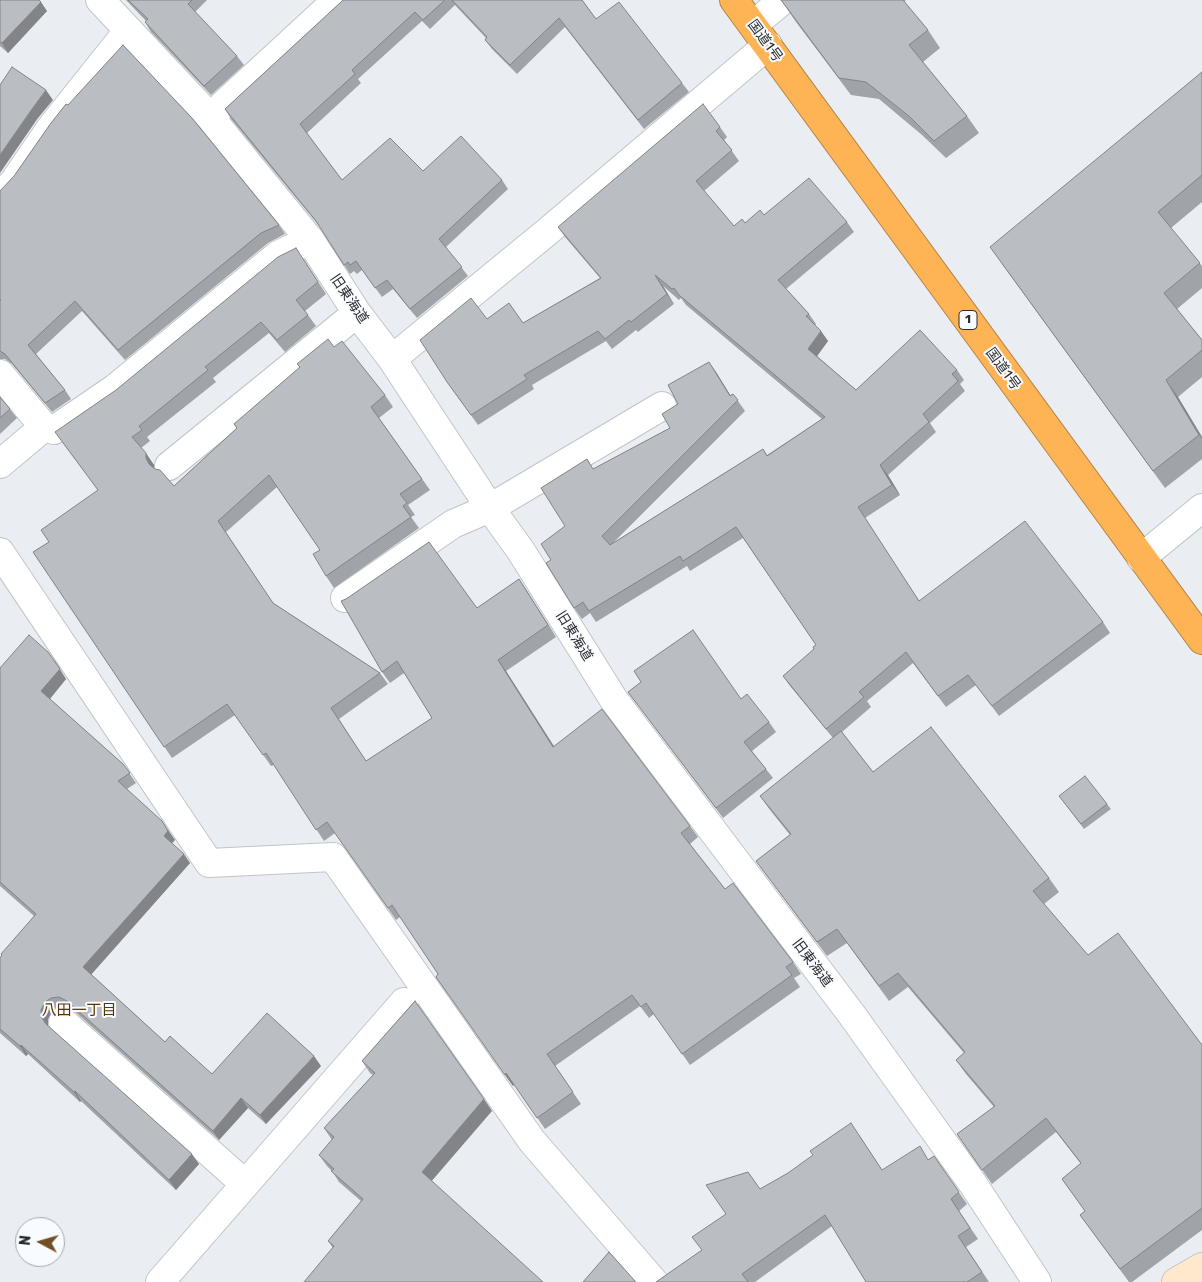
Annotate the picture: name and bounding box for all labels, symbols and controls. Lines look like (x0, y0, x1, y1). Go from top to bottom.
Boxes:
street label: 国道1号 (744, 17, 786, 65)
street label: 旧東海道 (326, 271, 372, 327)
road number: 1 (959, 310, 977, 330)
street label: 国道1号 (982, 345, 1024, 393)
street label: 旧東海道 (552, 608, 596, 664)
street label: 旧東海道 (788, 936, 836, 990)
district label: 八田一丁目 (42, 1002, 116, 1020)
north arrow (15, 1217, 65, 1267)
text: N (17, 1235, 35, 1246)

